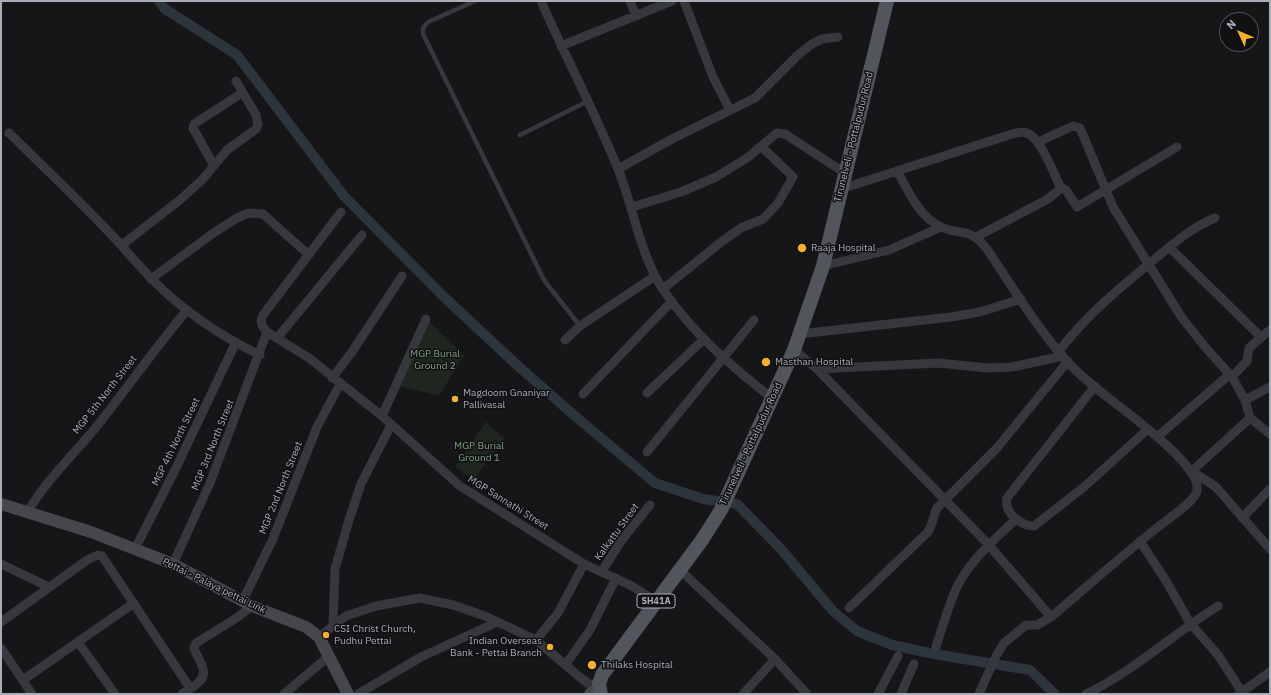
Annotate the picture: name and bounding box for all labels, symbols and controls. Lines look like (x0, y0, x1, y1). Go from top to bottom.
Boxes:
north arrow (1219, 12, 1259, 52)
text: N (1223, 17, 1239, 32)
street label: Tirunelveli - Pottalpudur Road (832, 71, 876, 203)
marker: Raaja Hospital (796, 242, 808, 254)
place label: Raaja Hospital (811, 242, 876, 254)
park label: MGP Burial Ground 2 (410, 348, 460, 372)
street label: MGP 5th North Street (71, 353, 139, 437)
marker: Masthan Hospital (760, 356, 772, 368)
place label: Masthan Hospital (775, 356, 853, 368)
street label: Tirunelveli - Pottalpudur Road (717, 381, 785, 507)
place label: Magdoom Gnaniyar Pallivasal (463, 387, 550, 410)
marker: Magdoom Gnaniyar Pallivasal (450, 394, 460, 404)
street label: MGP 4th North Street (149, 396, 203, 488)
street label: MGP 3rd North Street (189, 398, 237, 492)
street label: MGP 2nd North Street (257, 440, 305, 536)
park label: MGP Burial Ground 1 (454, 440, 504, 464)
street label: MGP Sannathi Street (465, 473, 551, 533)
street label: Kalkattu Street (592, 501, 642, 563)
street label: Pettai - Palaya pettai Link (160, 556, 268, 616)
road number: SH41A (637, 594, 675, 608)
place label: CSI Christ Church, Pudhu Pettai (334, 623, 416, 646)
marker: CSI Christ Church, Pudhu Pettai (321, 630, 331, 640)
place label: Indian Overseas Bank - Pettai Branch (450, 635, 542, 658)
marker: Indian Overseas Bank - Pettai Branch (545, 642, 555, 652)
marker: Thilaks Hospital (586, 659, 598, 671)
place label: Thilaks Hospital (601, 659, 673, 671)

